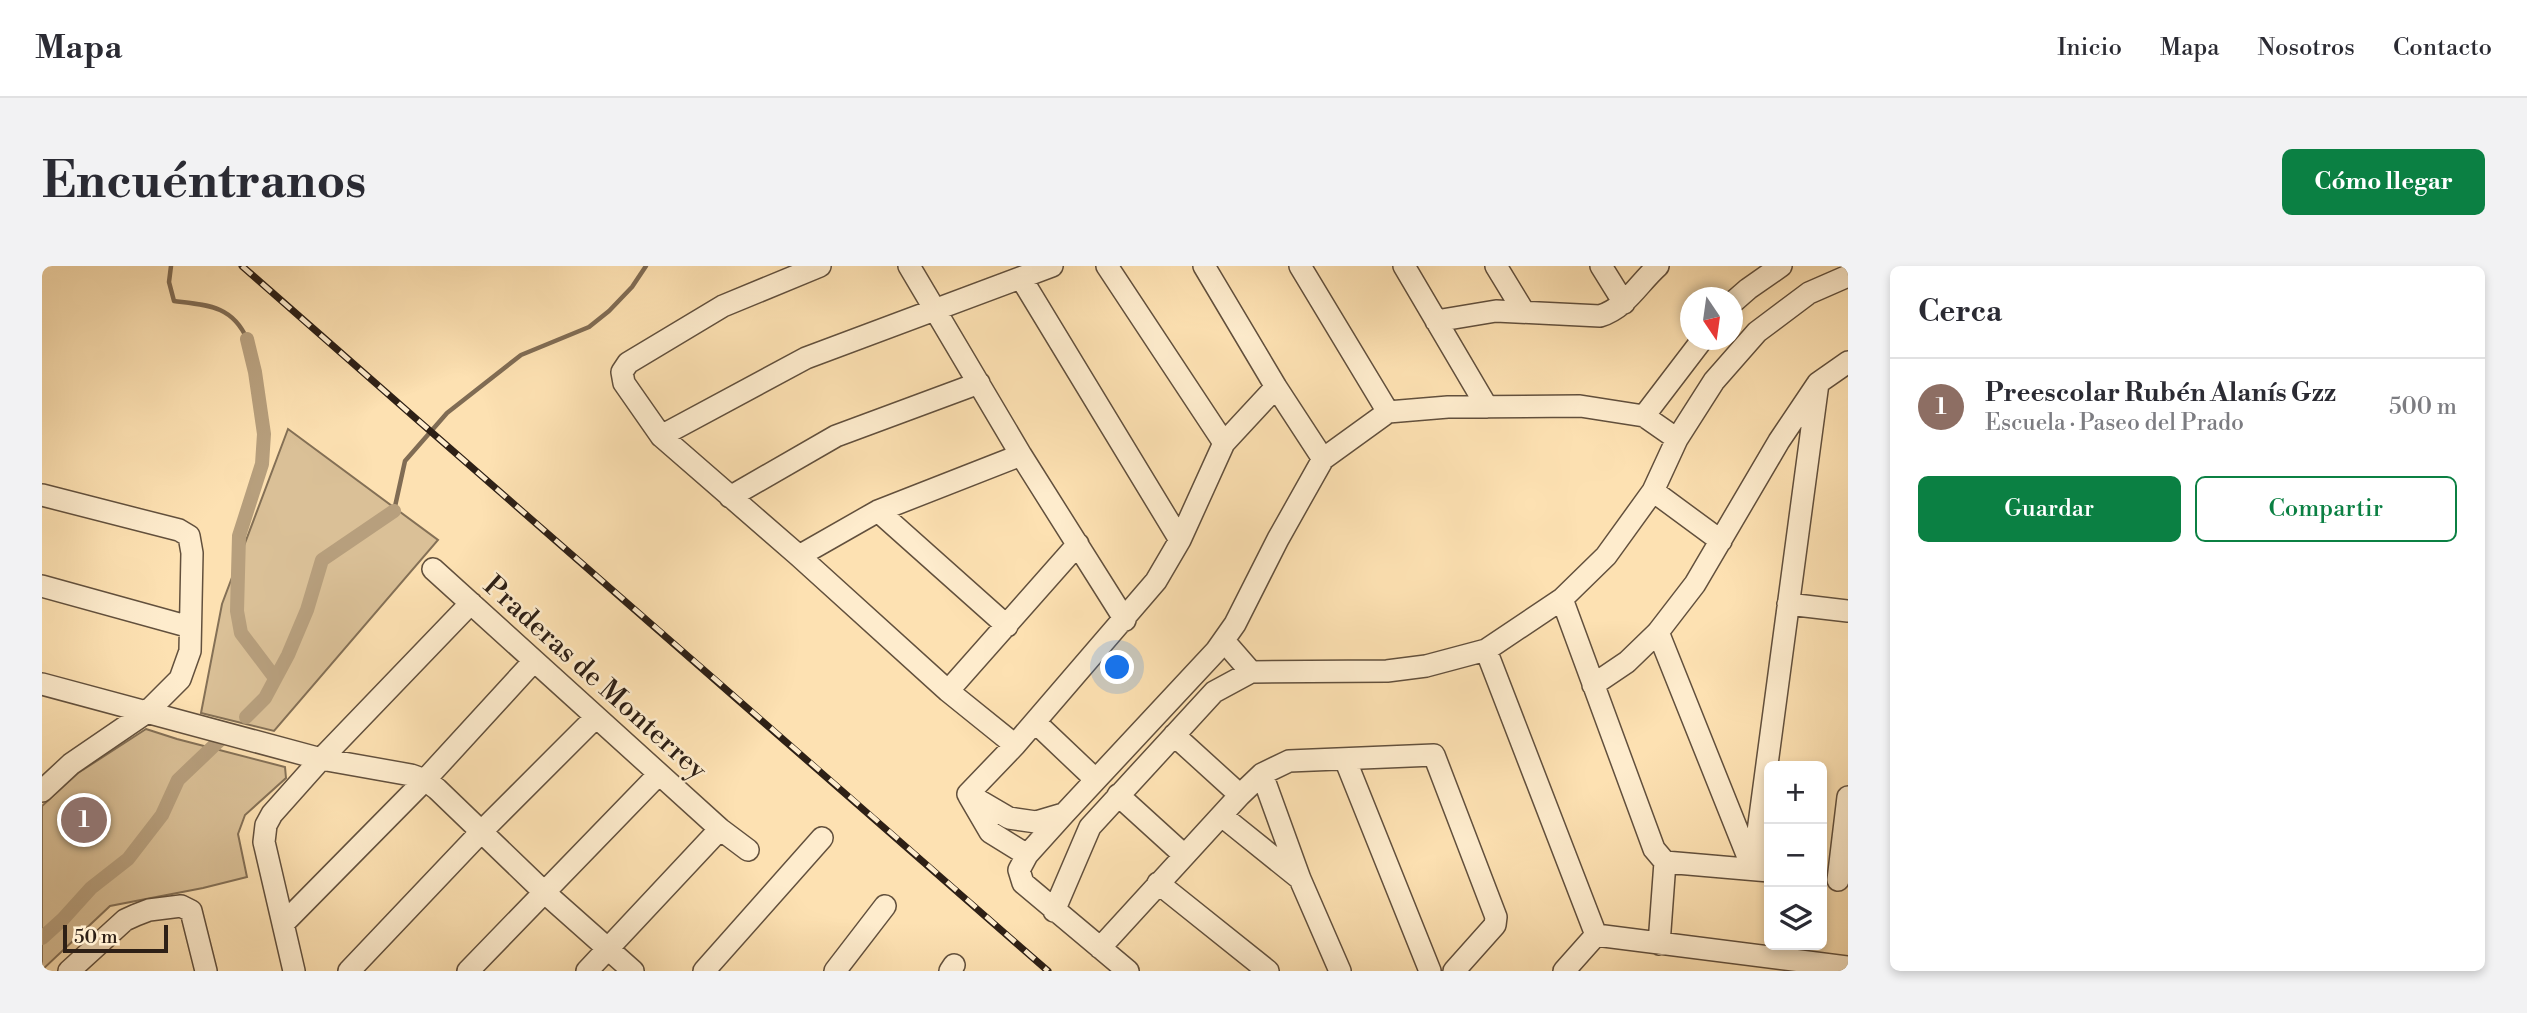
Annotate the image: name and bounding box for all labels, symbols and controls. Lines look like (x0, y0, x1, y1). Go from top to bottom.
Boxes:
text: Mapa (35, 28, 122, 69)
text: Inicio (2057, 33, 2122, 63)
text: Mapa (2160, 33, 2219, 63)
text: Nosotros (2257, 33, 2355, 63)
text: Contacto (2393, 33, 2492, 63)
button: Cómo llegar (2282, 149, 2485, 215)
text: Encuéntranos (42, 152, 366, 213)
north arrow (1680, 287, 1743, 350)
text: Cerca (1918, 293, 2002, 331)
text: Preescolar Rubén Alanís Gzz (1985, 377, 2336, 409)
text: 1 (1935, 393, 1947, 421)
text: 500 m (2389, 393, 2457, 421)
text: Escuela · Paseo del Prado (1985, 409, 2244, 437)
button: Guardar (1918, 476, 2181, 542)
button: Compartir (2195, 476, 2457, 542)
street label: Praderas de Monterrey (476, 568, 714, 788)
your location (1100, 650, 1134, 684)
map controls (1764, 761, 1827, 950)
button: + (1764, 761, 1827, 824)
pin: 1 (61, 794, 107, 846)
button: − (1764, 824, 1827, 887)
button: layers (1764, 887, 1827, 950)
scale bar (63, 922, 168, 954)
text: 50 m (74, 925, 118, 949)

